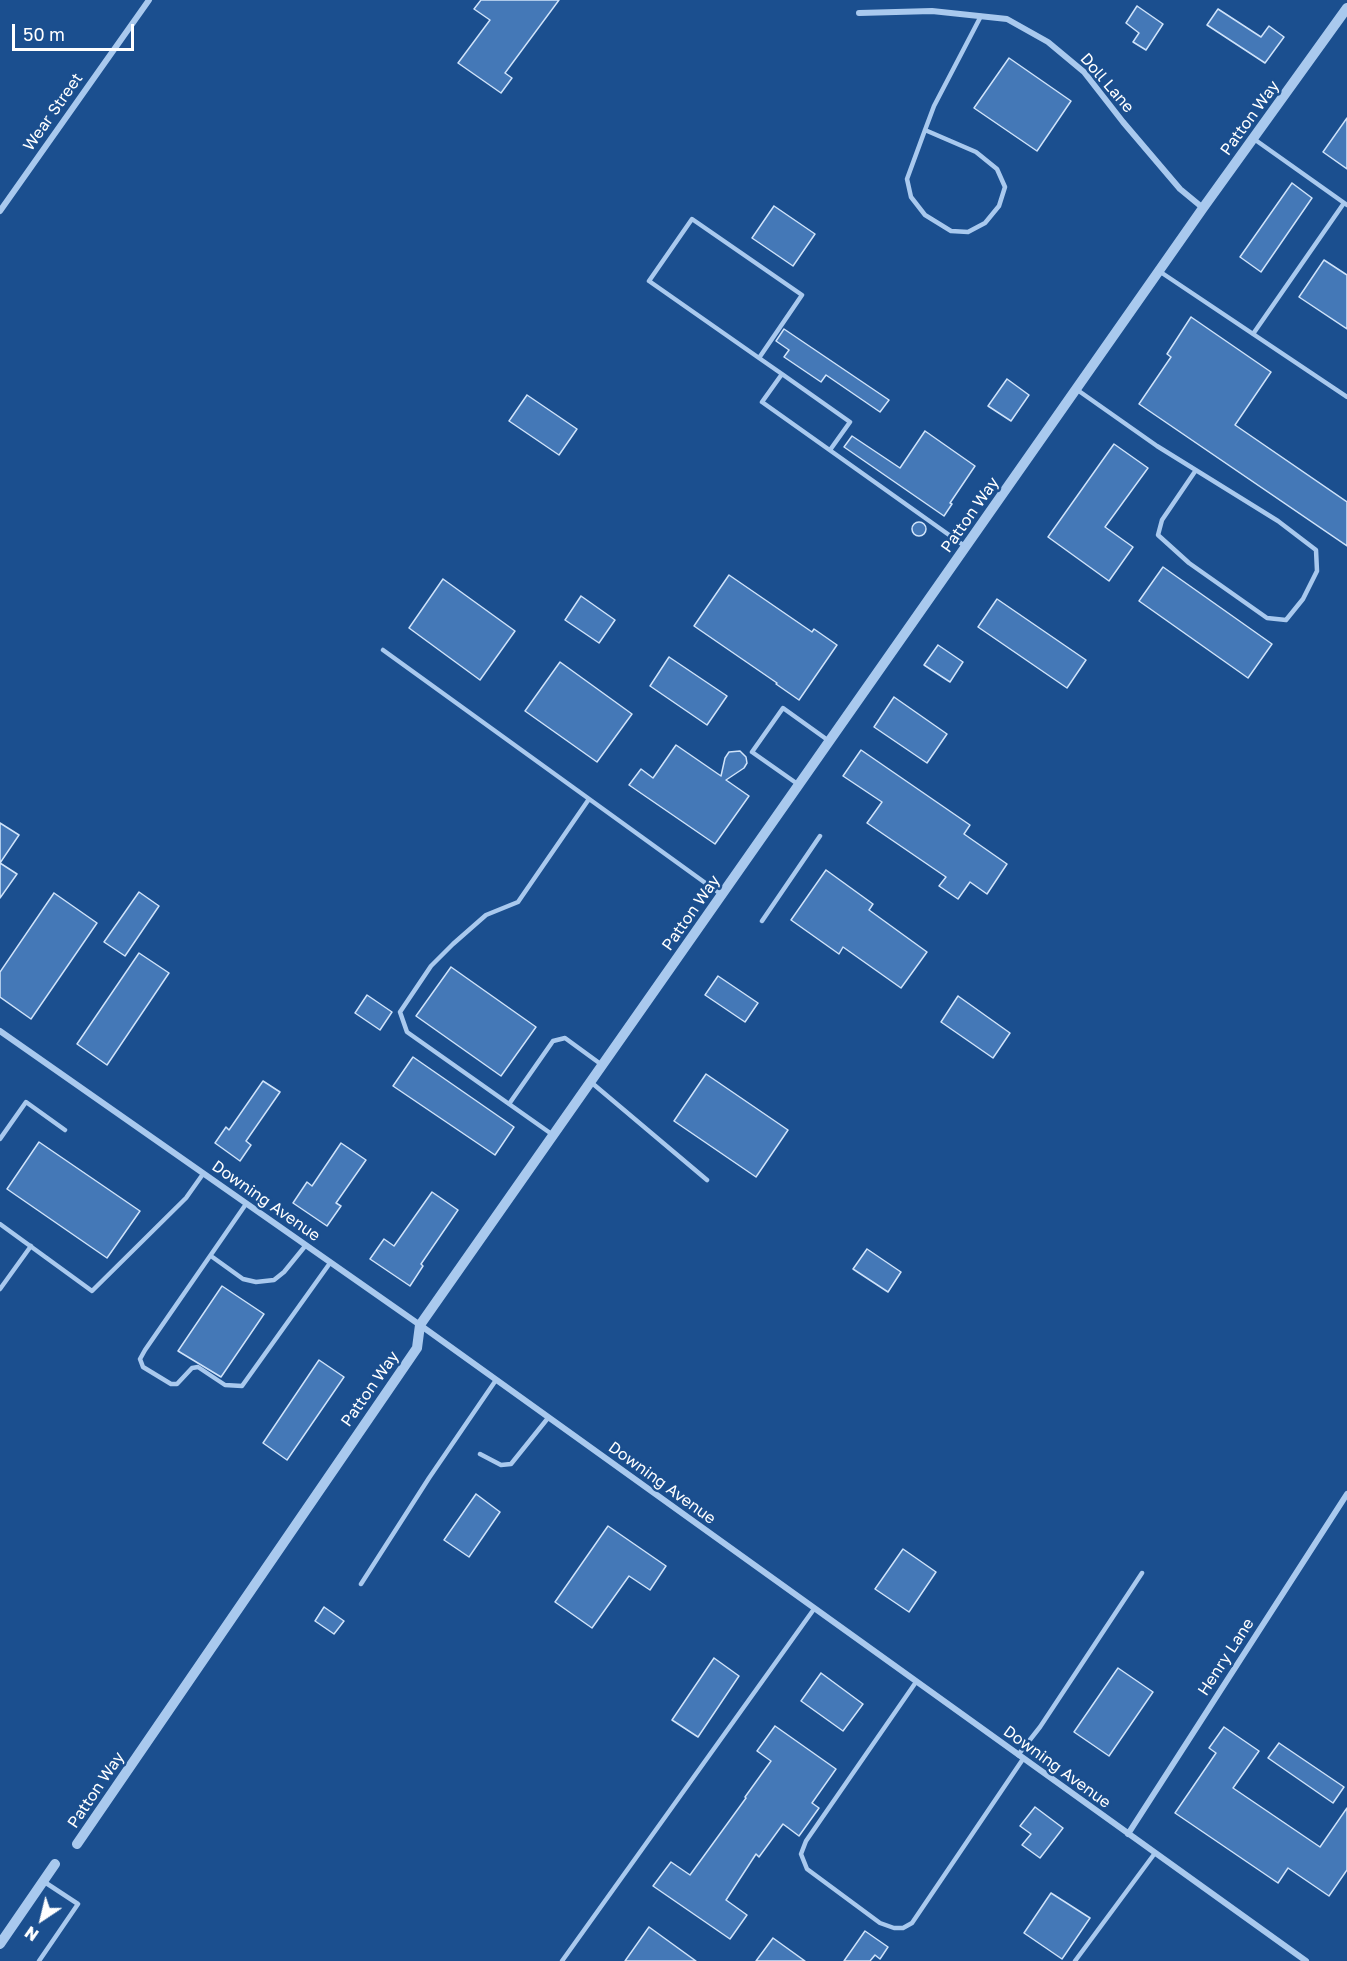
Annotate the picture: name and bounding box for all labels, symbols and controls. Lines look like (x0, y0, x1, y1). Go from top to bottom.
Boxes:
scale bar (15, 12, 136, 50)
text: 50 m (23, 23, 65, 45)
street label: Doll Lane (1076, 49, 1138, 117)
street label: Wear Street (19, 69, 87, 155)
street label: Patton Way (1216, 77, 1284, 159)
street label: Patton Way (937, 474, 1003, 556)
street label: Patton Way (658, 872, 724, 954)
street label: Downing Avenue (208, 1156, 324, 1246)
street label: Patton Way (337, 1348, 403, 1430)
street label: Downing Avenue (605, 1438, 719, 1528)
street label: Henry Lane (1194, 1615, 1258, 1699)
street label: Downing Avenue (1000, 1722, 1114, 1812)
street label: Patton Way (64, 1748, 128, 1832)
north arrow (12, 1889, 72, 1949)
text: N (21, 1922, 42, 1945)

